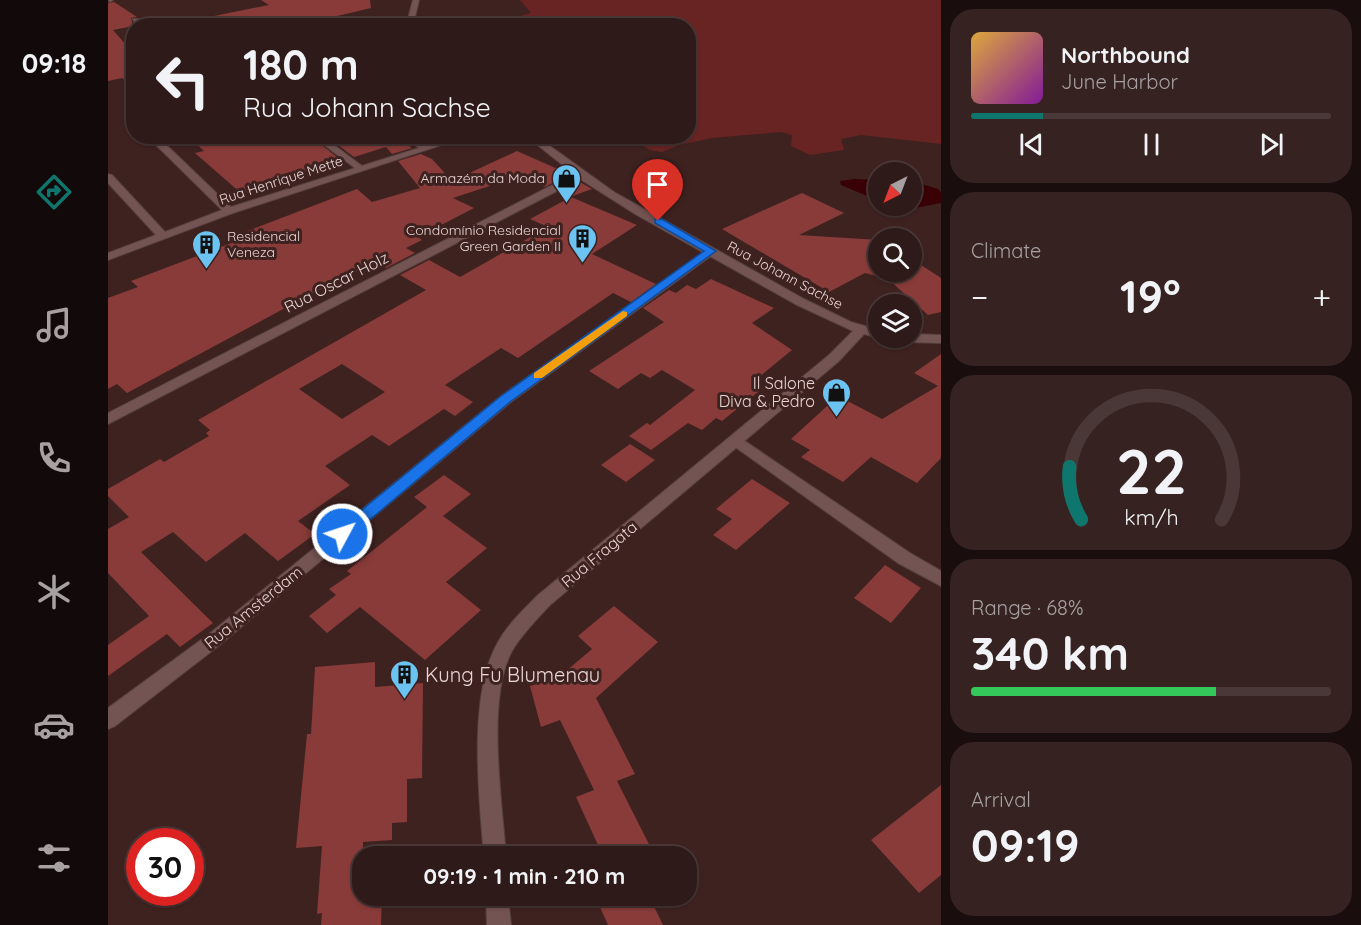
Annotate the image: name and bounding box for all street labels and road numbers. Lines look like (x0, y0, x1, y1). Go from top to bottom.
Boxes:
street label: Rua Henrique Mette (217, 151, 345, 208)
street label: Rua Johann Sachse (724, 237, 846, 313)
street label: Rua Oscar Holz (280, 247, 392, 317)
street label: Rua Fragata (557, 516, 641, 592)
street label: Rua Amsterdam (200, 561, 306, 653)

